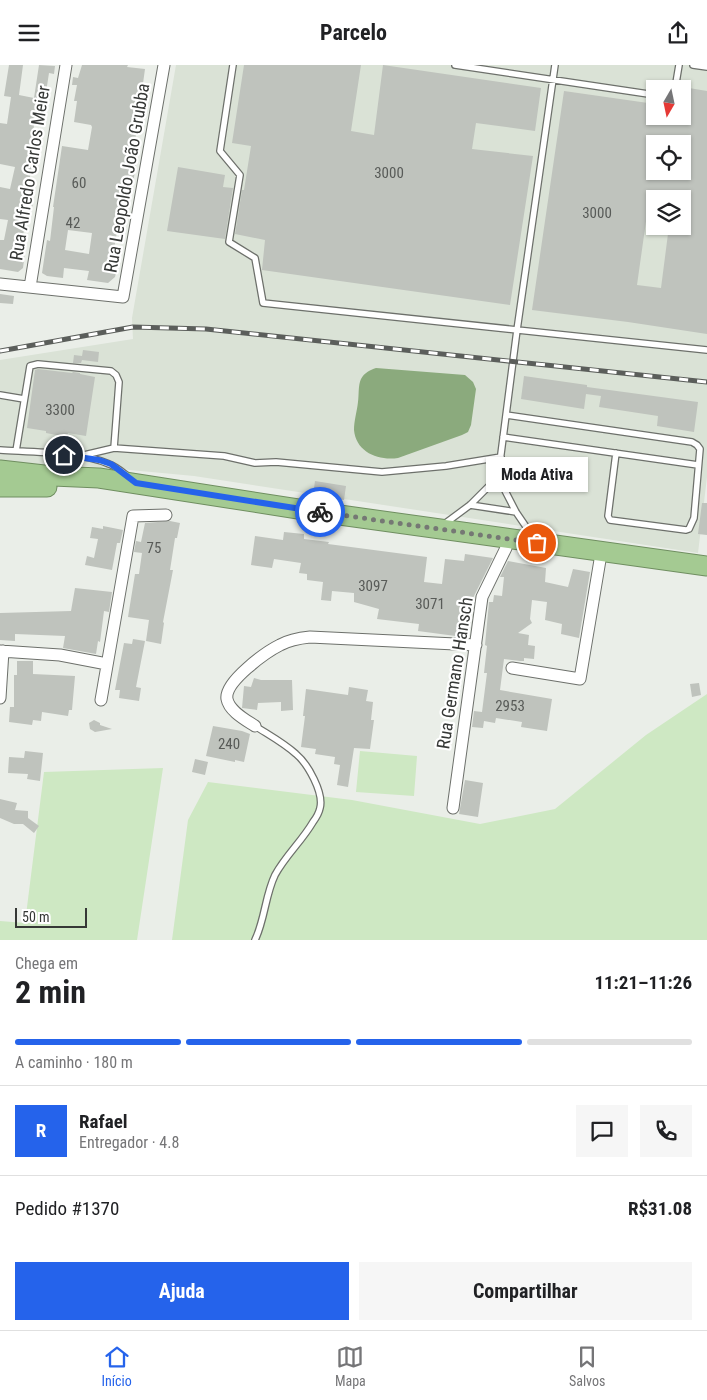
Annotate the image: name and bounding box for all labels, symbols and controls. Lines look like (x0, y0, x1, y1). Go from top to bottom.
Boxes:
icon: menu (15, 19, 43, 47)
icon: share (664, 19, 692, 47)
text: Parcelo (320, 20, 387, 45)
north arrow (646, 80, 691, 125)
map controls (646, 80, 691, 235)
street label: Rua Leopoldo João Grubba (100, 82, 154, 274)
street label: Rua Alfredo Carlos Meier (5, 83, 54, 262)
button: locate (646, 135, 691, 180)
house number: 3000 (374, 164, 404, 182)
house number: 60 (72, 174, 86, 192)
button: layers (646, 190, 691, 235)
house number: 3000 (582, 204, 612, 222)
house number: 42 (66, 214, 80, 232)
house number: 3300 (45, 401, 75, 419)
pin (43, 434, 85, 476)
icon: home (50, 441, 78, 469)
callout: Moda Ativa (486, 458, 588, 493)
text: Moda Ativa (501, 465, 573, 484)
courier (295, 487, 345, 537)
icon: bike (306, 498, 334, 526)
pin (516, 522, 558, 564)
icon: bag (523, 529, 551, 557)
house number: 75 (147, 539, 161, 557)
house number: 3097 (358, 577, 388, 595)
house number: 3071 (415, 595, 445, 613)
street label: Rua Germano Hansch (432, 596, 477, 750)
house number: 2953 (495, 697, 525, 715)
house number: 240 (218, 735, 240, 753)
scale bar (15, 905, 88, 928)
text: 50 m (22, 909, 50, 925)
text: Chega em (15, 954, 78, 973)
text: 11:21–11:26 (594, 971, 692, 994)
text: 2 min (15, 973, 86, 1011)
text: A caminho · 180 m (15, 1053, 133, 1072)
button: chat (576, 1105, 628, 1157)
button: phone (640, 1105, 692, 1157)
text: Rafael (79, 1110, 128, 1133)
text: R (36, 1119, 46, 1142)
text: Entregador · 4.8 (79, 1133, 179, 1152)
text: Pedido #1370 (15, 1197, 119, 1220)
text: R$31.08 (628, 1197, 692, 1220)
button: Ajuda (15, 1262, 349, 1320)
button: Compartilhar (359, 1262, 692, 1320)
tab: Início (102, 1343, 132, 1389)
tab: Mapa (335, 1343, 366, 1389)
tab: Salvos (569, 1343, 605, 1389)

